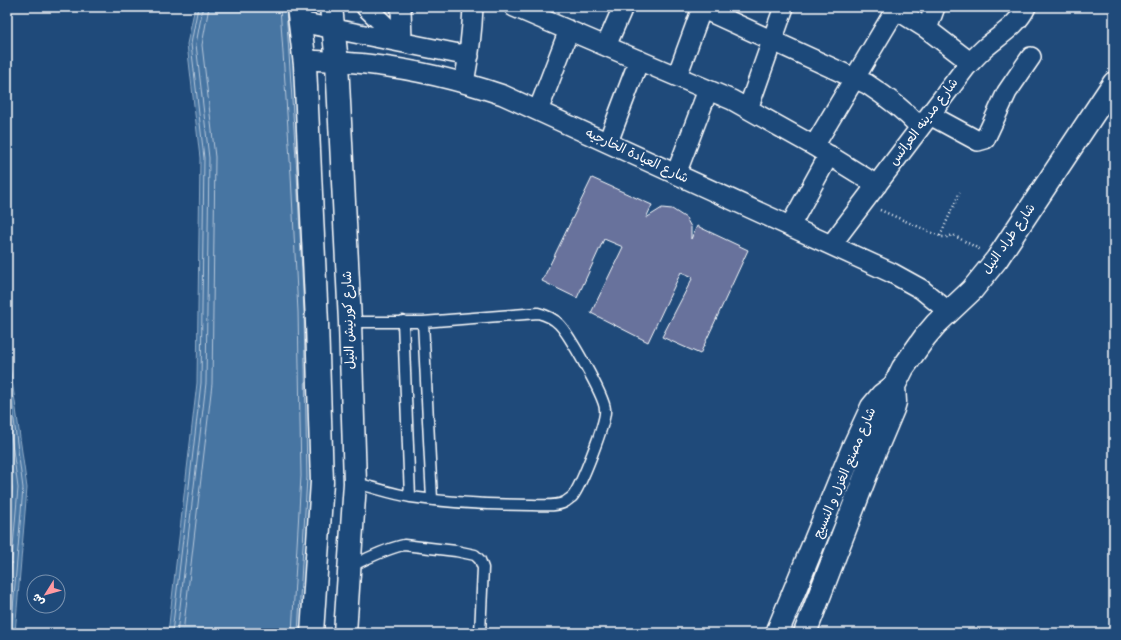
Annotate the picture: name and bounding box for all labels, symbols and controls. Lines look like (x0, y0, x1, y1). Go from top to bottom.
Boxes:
street label: شارع مدينه العرائس (886, 75, 962, 169)
street label: شارع العيادة الخارجيه (583, 125, 691, 187)
street label: شارع طراد النيل (978, 200, 1040, 278)
street label: شارع كورنيش النيل (339, 270, 359, 370)
street label: شارع مصنع الغزل و النسيج (810, 405, 881, 541)
north arrow (26, 574, 66, 614)
text: ش (30, 590, 48, 608)

